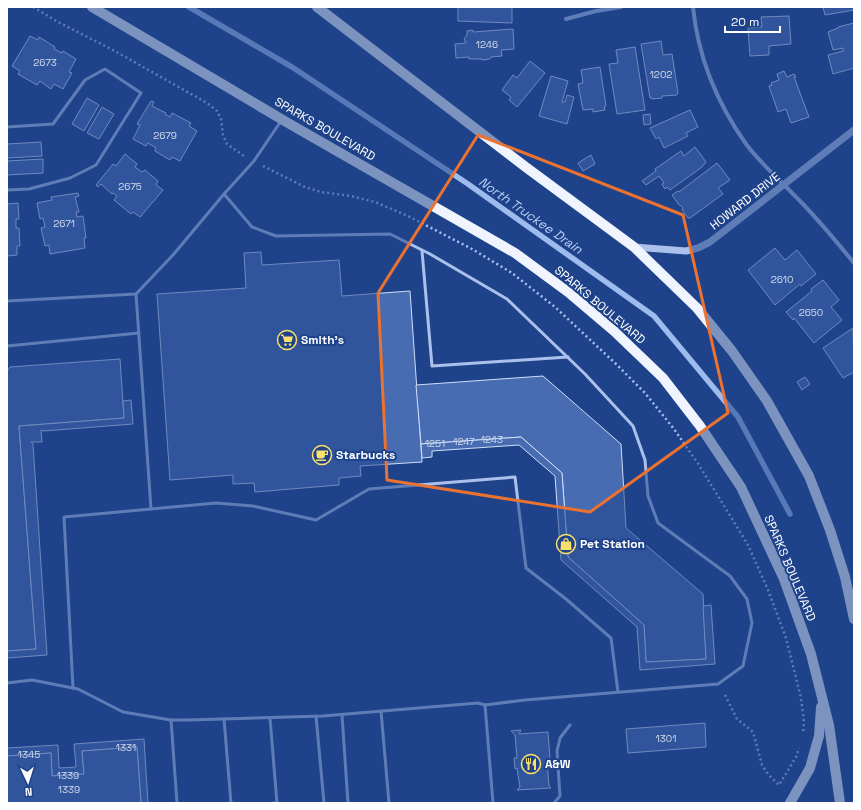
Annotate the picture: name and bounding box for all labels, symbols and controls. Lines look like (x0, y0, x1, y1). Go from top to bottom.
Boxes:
scale bar (725, 8, 780, 34)
text: 20 m (731, 14, 759, 30)
house number: 1246 (476, 38, 498, 51)
house number: 2673 (33, 56, 57, 69)
house number: 1202 (650, 68, 672, 81)
street label: SPARKS BOULEVARD (272, 94, 378, 164)
house number: 2679 (153, 129, 177, 142)
street label: HOWARD DRIVE (707, 168, 784, 233)
water label: North Truckee Drain (475, 173, 587, 258)
house number: 2675 (118, 180, 142, 193)
house number: 2671 (53, 217, 75, 230)
street label: SPARKS BOULEVARD (551, 262, 649, 348)
house number: 2610 (771, 273, 793, 286)
house number: 2650 (799, 306, 823, 319)
supermarket icon: Smith's (276, 329, 298, 351)
place label: Smith's (301, 332, 344, 348)
house number: 1243 (481, 433, 503, 446)
house number: 1247 (453, 435, 475, 448)
house number: 1251 (425, 437, 445, 450)
cafe icon: Starbucks (311, 444, 333, 466)
place label: Starbucks (336, 447, 395, 463)
street label: SPARKS BOULEVARD (760, 512, 820, 624)
shop icon: Pet Station (555, 533, 577, 555)
place label: Pet Station (580, 536, 645, 552)
house number: 1301 (656, 732, 676, 745)
house number: 1331 (116, 741, 136, 754)
house number: 1345 (18, 748, 40, 761)
restaurant icon: A&W (520, 753, 542, 775)
place label: A&W (545, 756, 571, 772)
north arrow (8, 762, 48, 802)
house number: 1339 (57, 769, 79, 782)
house number: 1339 (58, 783, 80, 796)
text: N (25, 785, 33, 799)

